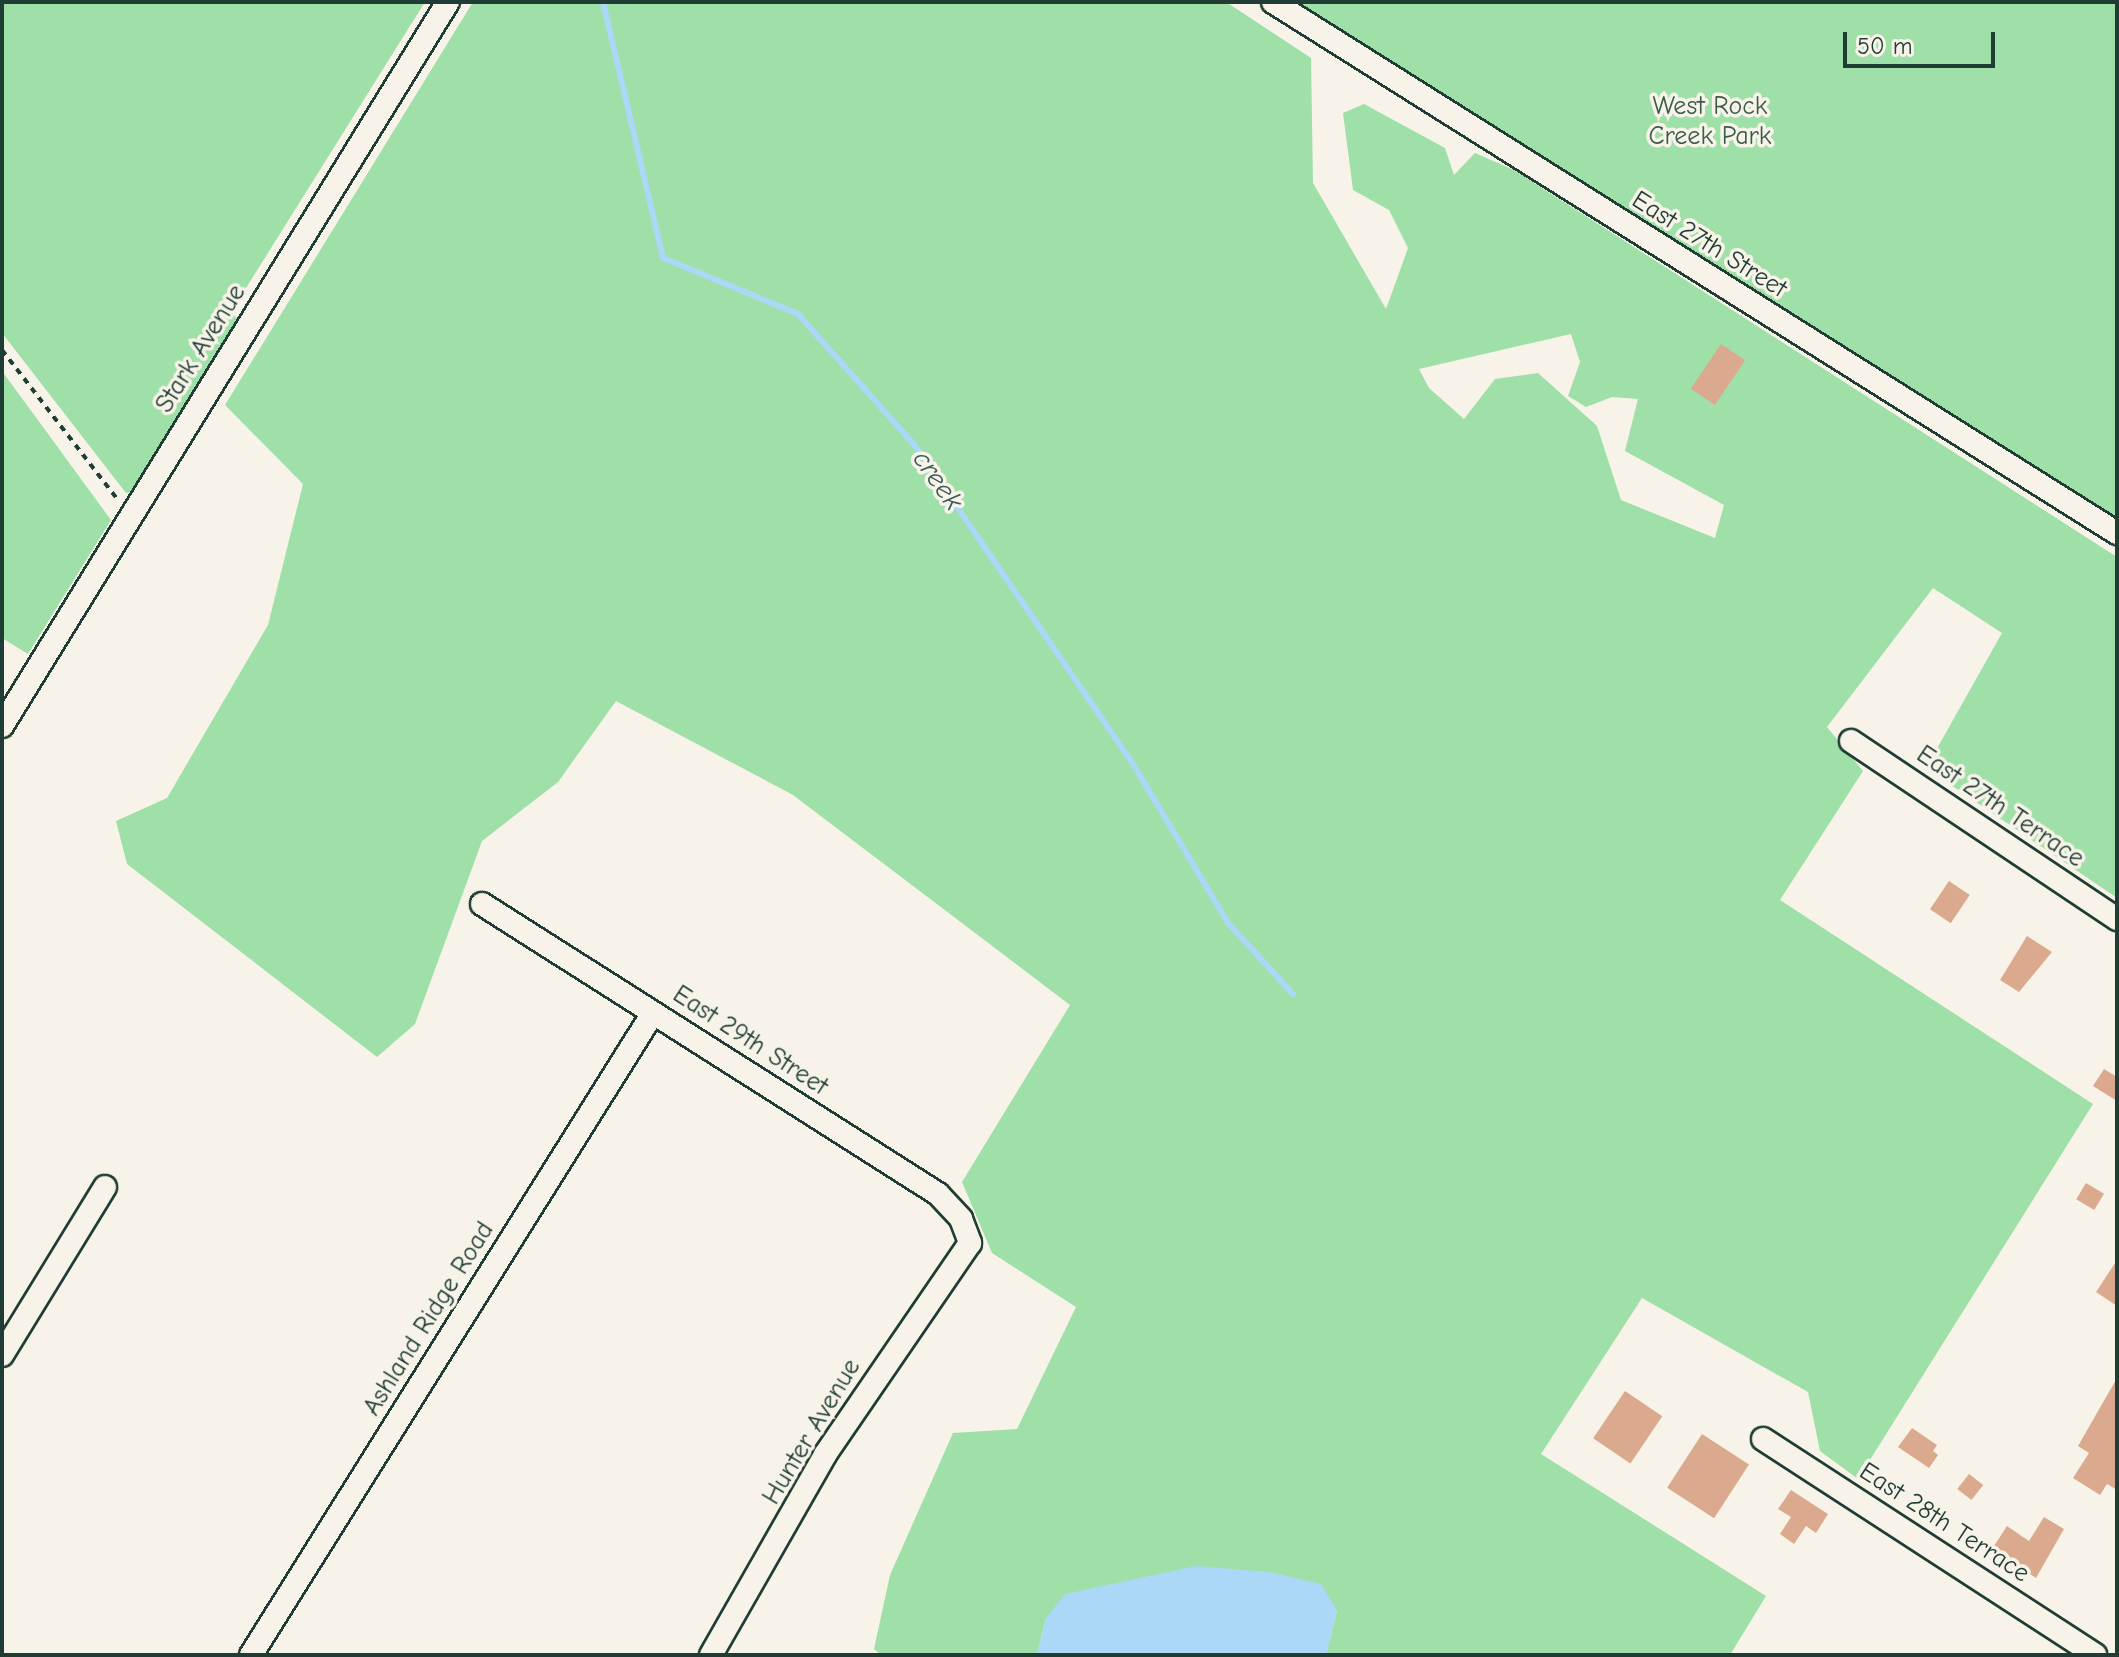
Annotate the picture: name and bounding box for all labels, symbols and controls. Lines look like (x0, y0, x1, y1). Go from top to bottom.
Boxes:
scale bar (1847, 16, 1999, 66)
text: 50 m (1857, 32, 1913, 60)
park label: West Rock Creek Park (1649, 91, 1771, 152)
street label: East 27th Street (1626, 185, 1792, 305)
street label: Stark Avenue (149, 279, 253, 419)
water label: creek (905, 444, 971, 516)
street label: East 27th Terrace (1910, 739, 2090, 875)
street label: East 29th Street (667, 979, 833, 1103)
street label: Ashland Ridge Road (357, 1216, 501, 1422)
street label: Hunter Avenue (756, 1354, 868, 1510)
street label: East 28th Terrace (1853, 1456, 2035, 1590)

